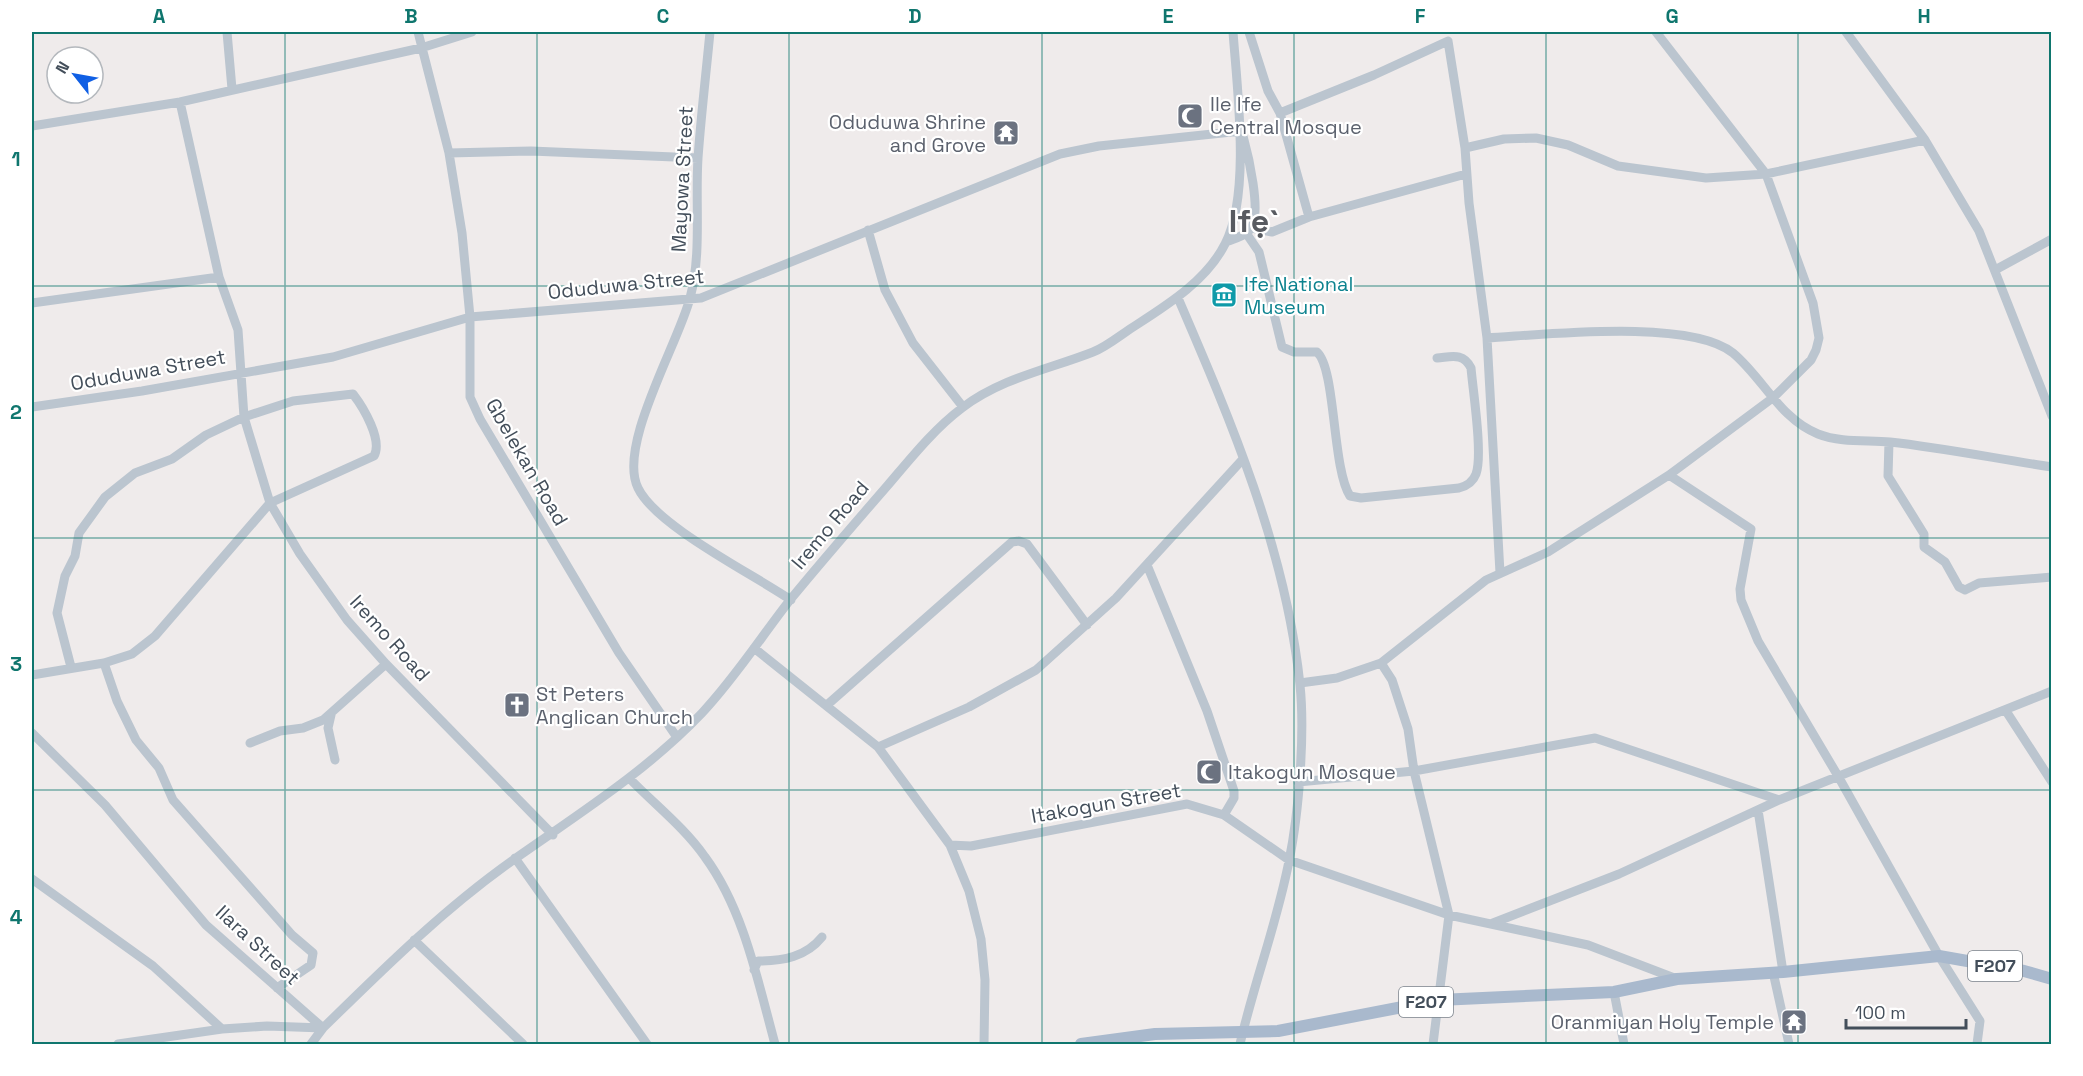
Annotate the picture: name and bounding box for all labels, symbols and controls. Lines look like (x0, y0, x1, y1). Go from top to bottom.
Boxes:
text: A (153, 3, 166, 29)
text: B (404, 3, 418, 29)
text: C (657, 3, 670, 29)
text: D (908, 3, 922, 29)
text: E (1162, 3, 1174, 29)
text: F (1415, 3, 1426, 29)
text: G (1665, 3, 1679, 29)
text: H (1917, 3, 1931, 29)
north arrow (45, 45, 105, 105)
text: N (51, 58, 74, 78)
place label: Ile Ife Central Mosque (1210, 91, 1362, 140)
mosque icon: Ile Ife Central Mosque (1175, 101, 1205, 131)
street label: Mayowa Street (665, 105, 699, 253)
place label: Oduduwa Shrine and Grove (829, 109, 986, 158)
temple icon: Oduduwa Shrine and Grove (991, 118, 1021, 148)
text: 1 (11, 146, 21, 172)
district label: Ifẹ̀ (1229, 201, 1278, 241)
street label: Oduduwa Street (546, 263, 706, 305)
place label: Ife National Museum (1244, 271, 1354, 320)
museum icon: Ife National Museum (1209, 280, 1239, 310)
street label: Oduduwa Street (68, 344, 228, 396)
street label: Gbelekan Road (480, 393, 574, 531)
text: 2 (10, 399, 22, 425)
street label: Iremo Road (785, 475, 875, 575)
street label: Iremo Road (344, 589, 436, 687)
text: 3 (10, 651, 22, 677)
place label: St Peters Anglican Church (536, 681, 693, 730)
church icon: St Peters Anglican Church (502, 690, 532, 720)
mosque icon: Itakogun Mosque (1194, 757, 1224, 787)
place label: Itakogun Mosque (1228, 759, 1396, 785)
street label: Itakogun Street (1029, 777, 1183, 829)
street label: Ilara Street (210, 899, 306, 991)
text: 4 (10, 904, 23, 930)
road number: F207 (1968, 951, 2022, 981)
road number: F207 (1399, 987, 1453, 1017)
scale bar (1846, 992, 1966, 1030)
text: 100 m (1855, 1001, 1906, 1024)
temple icon: Oranmiyan Holy Temple (1779, 1007, 1809, 1037)
place label: Oranmiyan Holy Temple (1551, 1009, 1774, 1035)

